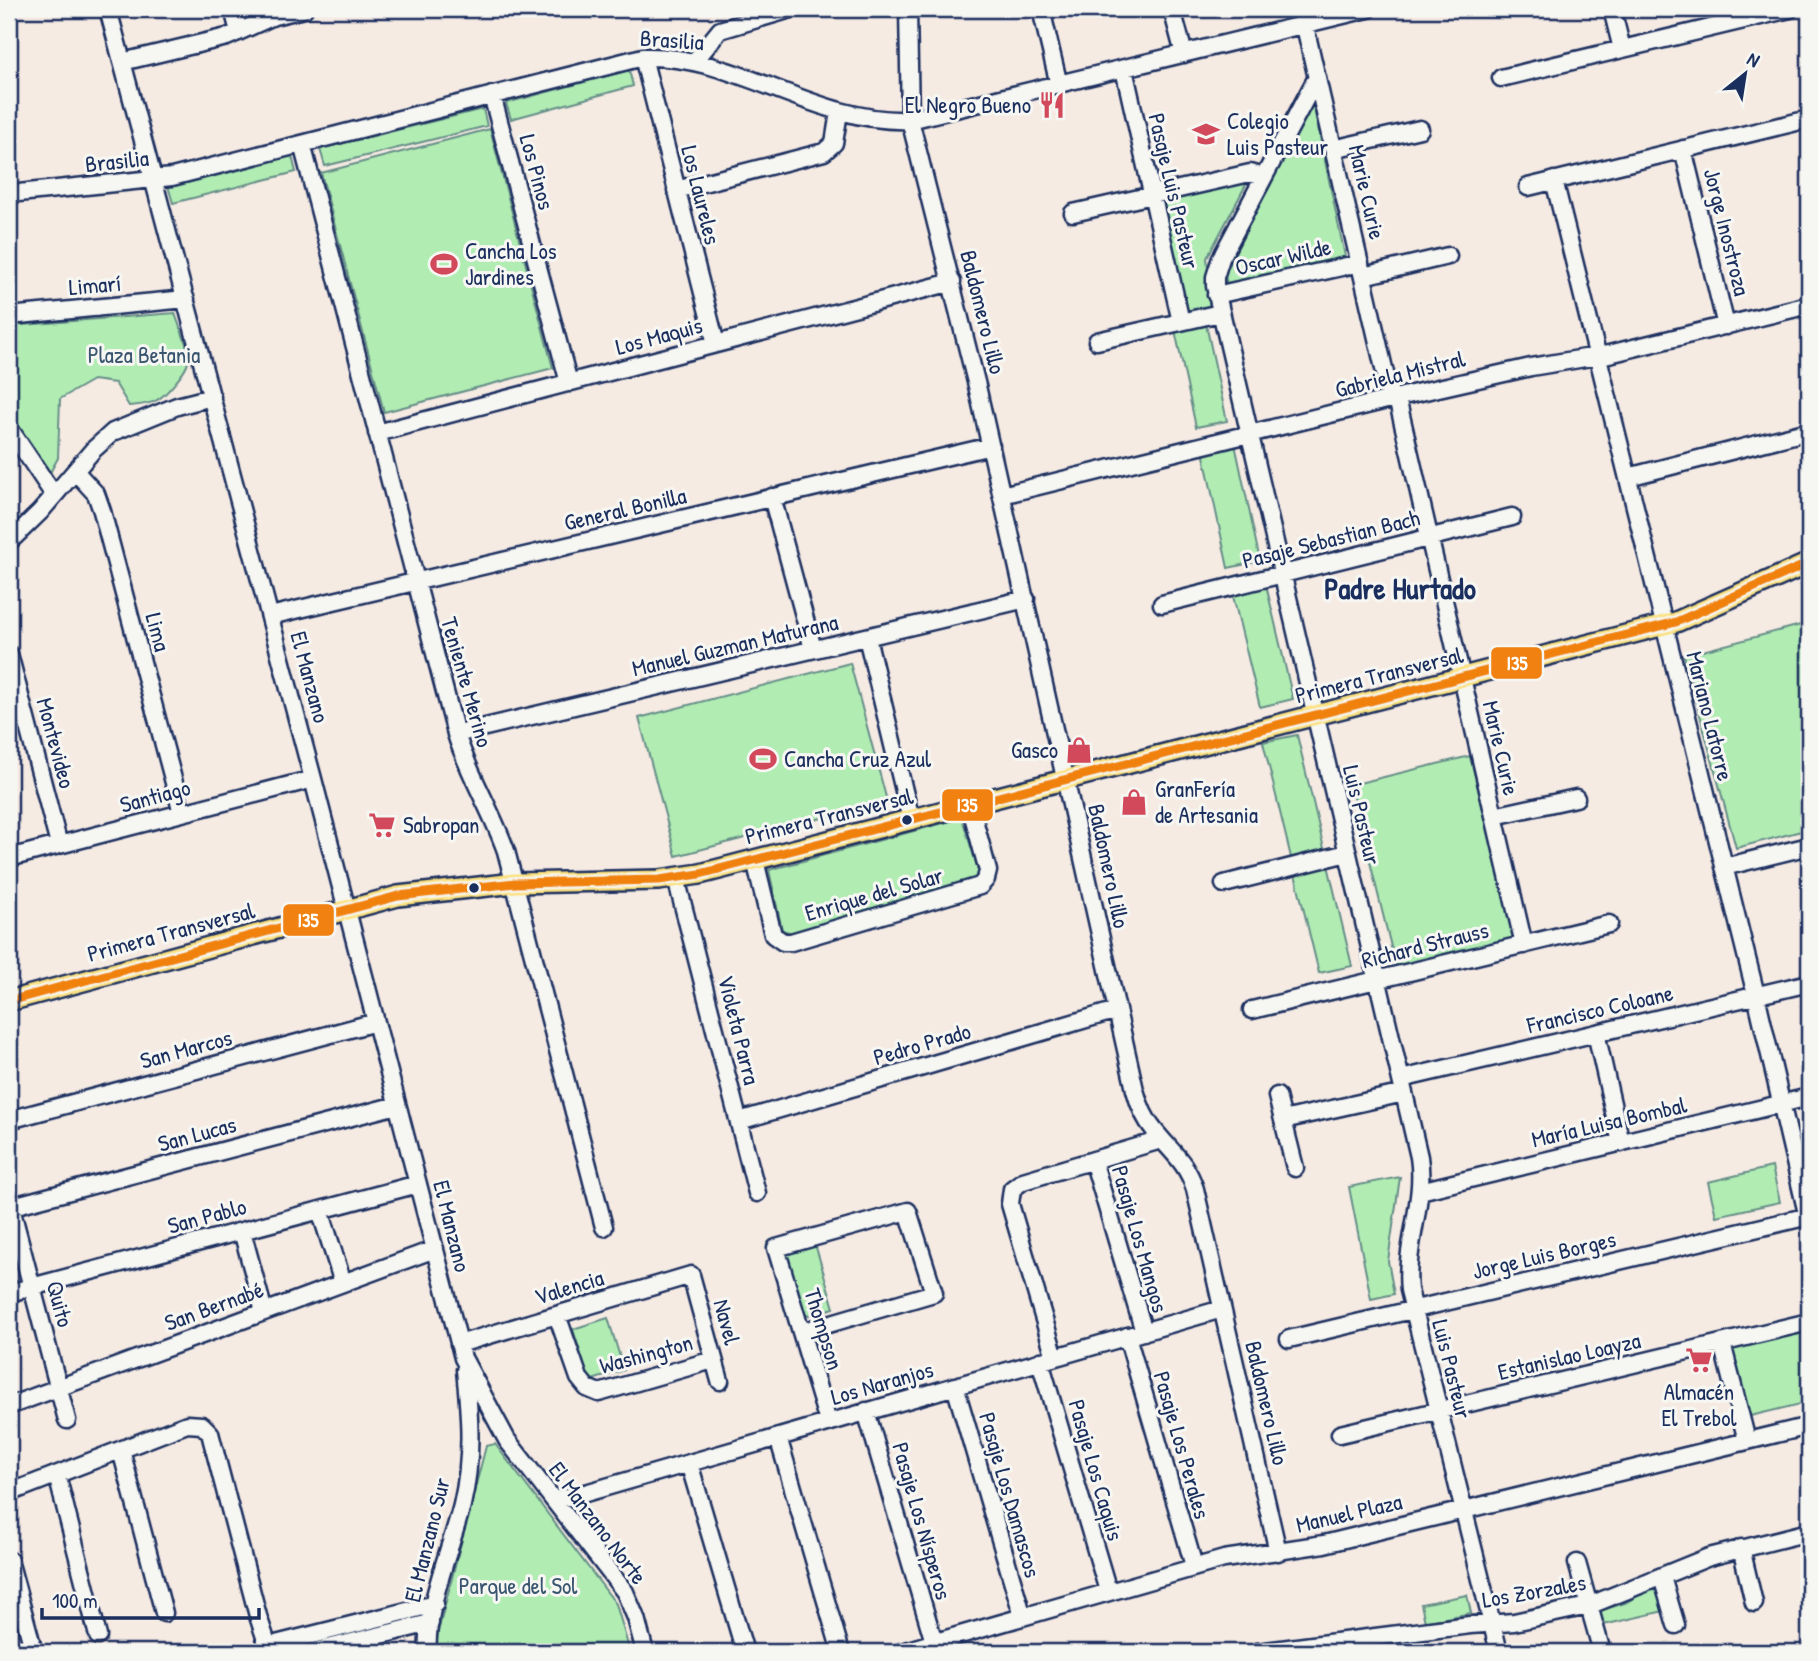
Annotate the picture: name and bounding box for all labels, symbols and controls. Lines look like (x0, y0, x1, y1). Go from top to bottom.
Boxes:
street label: Brasilia (639, 22, 705, 57)
north arrow (1710, 38, 1780, 108)
text: N (1743, 45, 1764, 73)
place label: El Negro Bueno (905, 89, 1031, 120)
restaurant icon: El Negro Bueno (1037, 90, 1067, 120)
place label: Colegio Luis Pasteur (1227, 105, 1328, 162)
street label: Pasaje Luis Pasteur (1142, 110, 1207, 272)
school or university icon: Colegio Luis Pasteur (1191, 119, 1221, 149)
street label: Los Pinos (513, 131, 562, 213)
street label: Brasilia (84, 142, 150, 179)
street label: Los Laureles (674, 142, 729, 248)
street label: Marie Curie (1342, 142, 1393, 242)
street label: Jorge Inostroza (1697, 165, 1758, 299)
street label: Oscar Wilde (1232, 230, 1334, 283)
place label: Cancha Los Jardines (465, 235, 557, 292)
street label: Baldomero Lillo (953, 247, 1014, 377)
sports icon: Cancha Los Jardines (429, 249, 459, 279)
street label: Limarí (68, 267, 122, 302)
street label: Los Maquis (612, 309, 706, 362)
park label: Plaza Betania (88, 339, 200, 370)
street label: Gabriela Mistral (1332, 342, 1469, 405)
street label: General Bonilla (561, 479, 689, 538)
street label: Pasaje Sebastian Bach (1239, 501, 1423, 576)
district label: Padre Hurtado (1324, 568, 1476, 608)
street label: Manuel Guzman Maturana (629, 606, 841, 683)
street label: Lima (139, 609, 178, 654)
street label: Teniente Merino (434, 613, 501, 750)
street label: El Manzano (283, 628, 338, 726)
street label: Primera Transversal (1292, 638, 1467, 710)
line badge: I35 (1490, 646, 1543, 680)
street label: Mariano Latorre (1679, 648, 1742, 784)
text: I35 (1506, 650, 1528, 676)
street label: Montevideo (30, 694, 83, 791)
street label: Marie Curie (1476, 698, 1527, 798)
place label: Gasco (1011, 734, 1058, 765)
shop icon: Gasco (1064, 735, 1094, 765)
place label: Cancha Cruz Azul (784, 743, 932, 774)
sports icon: Cancha Cruz Azul (748, 744, 778, 774)
street label: Luis Pasteur (1336, 762, 1389, 868)
street label: Santiago (116, 771, 193, 820)
place label: GranFería de Artesania (1155, 773, 1258, 830)
street label: Primera Transversal (742, 779, 917, 851)
shop icon: GranFería de Artesania (1119, 787, 1149, 817)
line badge: I35 (941, 788, 994, 822)
text: I35 (956, 792, 978, 818)
street label: Baldomero Lillo (1081, 801, 1138, 931)
place label: Sabropan (403, 809, 479, 840)
supermarket icon: Sabropan (367, 810, 397, 840)
unlabelled marker (900, 813, 914, 827)
street label: Enrique del Solar (801, 859, 947, 928)
unlabelled marker (467, 881, 481, 895)
street label: Primera Transversal (84, 894, 259, 969)
line badge: I35 (282, 903, 335, 937)
text: I35 (297, 907, 319, 933)
street label: Richard Strauss (1358, 914, 1492, 975)
street label: Violeta Parra (711, 972, 768, 1088)
street label: Francisco Coloane (1523, 977, 1676, 1041)
street label: Pedro Prado (870, 1015, 974, 1072)
street label: San Marcos (137, 1021, 235, 1076)
street label: María Luisa Bombal (1528, 1088, 1690, 1154)
street label: San Lucas (154, 1108, 240, 1159)
street label: Pasaje Los Mangos (1105, 1162, 1176, 1316)
street label: El Manzano (426, 1177, 479, 1275)
street label: San Pablo (164, 1190, 250, 1241)
street label: Jorge Luis Borges (1469, 1223, 1619, 1286)
street label: Valencia (531, 1261, 607, 1312)
street label: San Bernabé (160, 1273, 268, 1338)
street label: Quito (39, 1277, 81, 1330)
street label: Thompson (797, 1284, 852, 1373)
street label: Navel (707, 1296, 749, 1349)
street label: Luis Pasteur (1425, 1316, 1480, 1422)
street label: Estanislao Loayza (1495, 1324, 1643, 1387)
street label: Washington (596, 1326, 696, 1381)
street label: Baldomero Lillo (1238, 1338, 1297, 1468)
supermarket icon: Almacén El Trebol (1684, 1345, 1714, 1375)
street label: Los Naranjos (827, 1353, 937, 1412)
street label: Pasaje Los Perales (1147, 1368, 1218, 1522)
place label: Almacén El Trebol (1661, 1376, 1737, 1433)
street label: Pasaje Los Caquis (1062, 1396, 1131, 1544)
street label: Pasaje Los Damascos (972, 1409, 1049, 1581)
street label: Pasaje Los Nísperos (885, 1439, 960, 1603)
street label: El Manzano Norte (542, 1455, 655, 1590)
street label: El Manzano Sur (396, 1474, 457, 1605)
street label: Manuel Plaza (1293, 1485, 1405, 1540)
street label: Los Zorzales (1480, 1566, 1588, 1615)
park label: Parque del Sol (459, 1570, 578, 1601)
scale bar (42, 1577, 259, 1621)
text: 100 m (52, 1586, 98, 1615)

